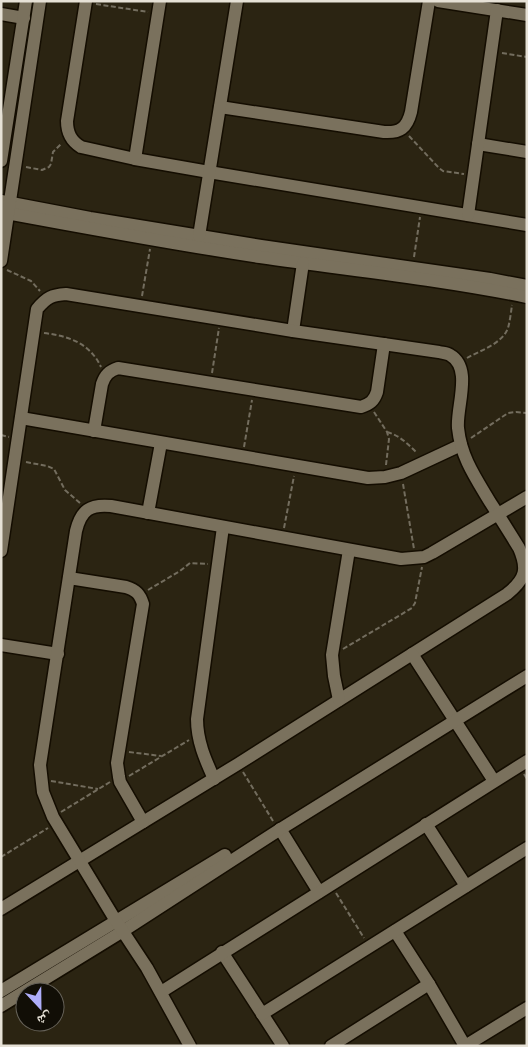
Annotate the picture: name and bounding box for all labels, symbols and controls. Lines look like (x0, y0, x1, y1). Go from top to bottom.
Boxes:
north arrow (15, 982, 65, 1032)
text: ش (34, 1008, 55, 1029)

